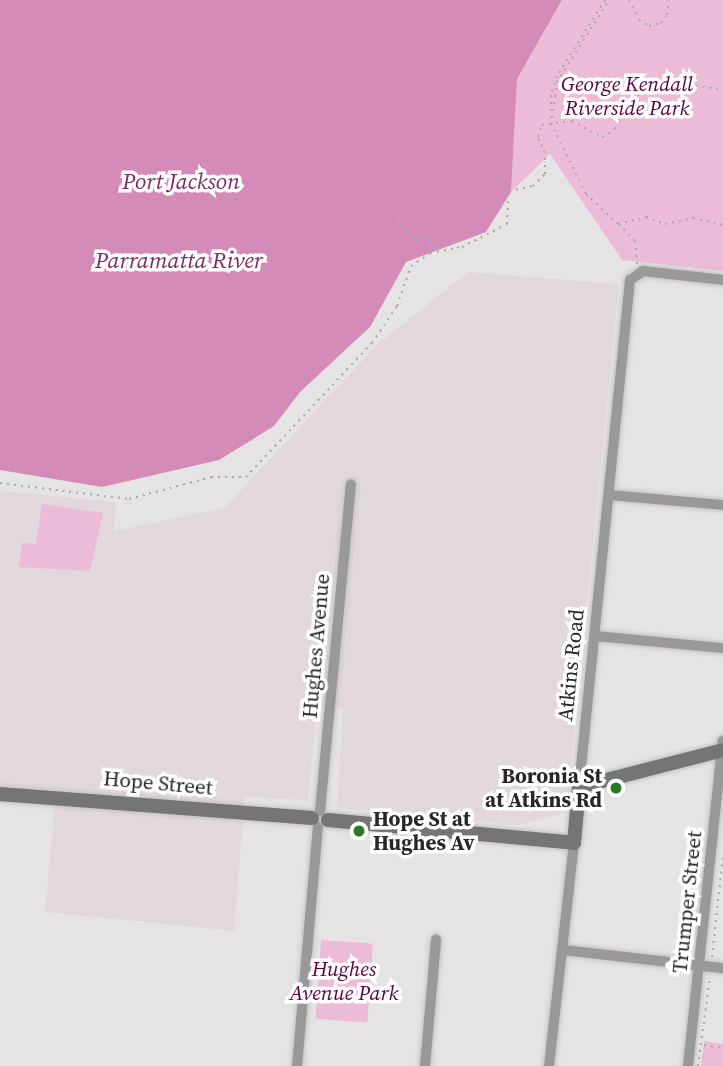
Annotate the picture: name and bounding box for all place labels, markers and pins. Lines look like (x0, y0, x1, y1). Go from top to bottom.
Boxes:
place label: Boronia St at Atkins Rd (485, 763, 602, 813)
marker: Boronia St at Atkins Rd (608, 780, 624, 796)
place label: Hope St at Hughes Av (373, 806, 474, 856)
marker: Hope St at Hughes Av (351, 823, 367, 839)

